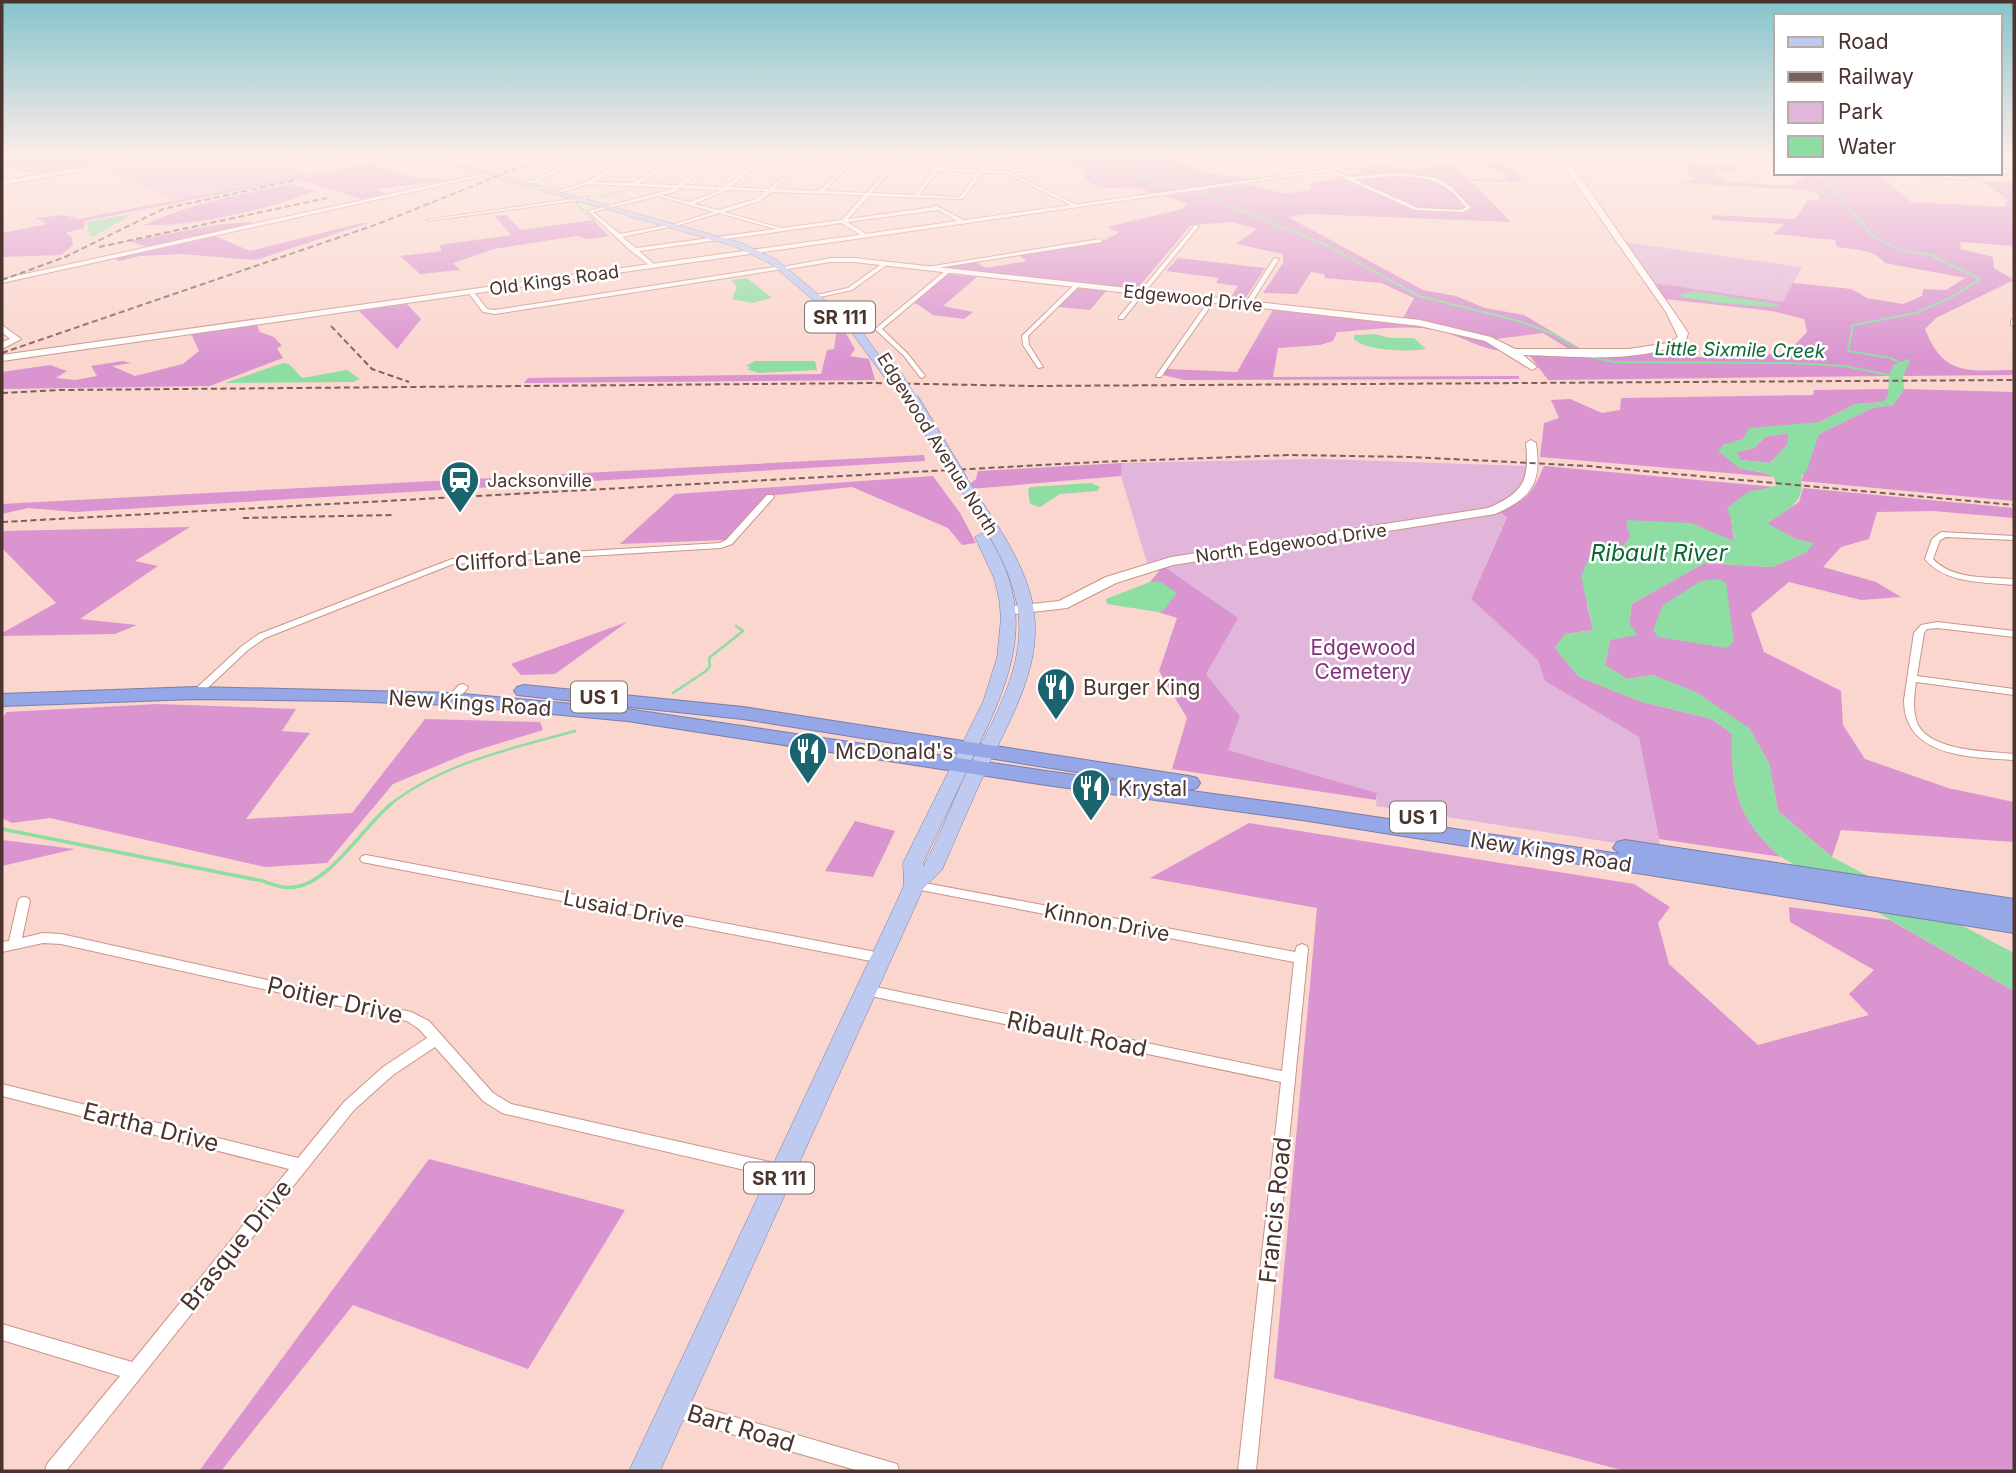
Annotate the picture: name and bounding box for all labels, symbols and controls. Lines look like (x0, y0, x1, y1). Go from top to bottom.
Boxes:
legend (1774, 14, 2002, 175)
text: Road (1838, 29, 1889, 54)
text: Railway (1838, 64, 1914, 89)
text: Park (1838, 99, 1883, 124)
text: Water (1838, 134, 1896, 159)
street label: Old Kings Road (488, 261, 620, 299)
street label: Edgewood Drive (1122, 280, 1264, 316)
road number: SR 111 (805, 302, 875, 332)
water label: Little Sixmile Creek (1655, 337, 1826, 363)
street label: Edgewood Avenue North (873, 349, 1003, 539)
station icon: Jacksonville (439, 459, 481, 514)
place label: Jacksonville (487, 470, 592, 491)
street label: North Edgewood Drive (1194, 519, 1388, 567)
water label: Ribault River (1591, 539, 1729, 567)
street label: Clifford Lane (454, 542, 582, 576)
park label: Edgewood Cemetery (1310, 635, 1416, 684)
restaurant icon: Burger King (1035, 666, 1077, 721)
place label: Burger King (1083, 675, 1200, 700)
road number: US 1 (571, 682, 627, 712)
street label: New Kings Road (388, 685, 552, 721)
restaurant icon: McDonald's (787, 730, 829, 785)
place label: McDonald's (835, 739, 953, 764)
restaurant icon: Krystal (1070, 767, 1112, 822)
place label: Krystal (1118, 776, 1187, 801)
road number: US 1 (1390, 802, 1446, 832)
street label: New Kings Road (1468, 827, 1634, 877)
street label: Lusaid Drive (561, 885, 687, 933)
street label: Kinnon Drive (1042, 898, 1172, 946)
street label: Poitier Drive (264, 970, 406, 1030)
street label: Ribault Road (1004, 1005, 1150, 1063)
street label: Eartha Drive (80, 1096, 222, 1158)
street label: Francis Road (1253, 1135, 1297, 1285)
road number: SR 111 (744, 1162, 814, 1194)
street label: Brasque Drive (174, 1174, 298, 1316)
street label: Bart Road (684, 1398, 798, 1458)

